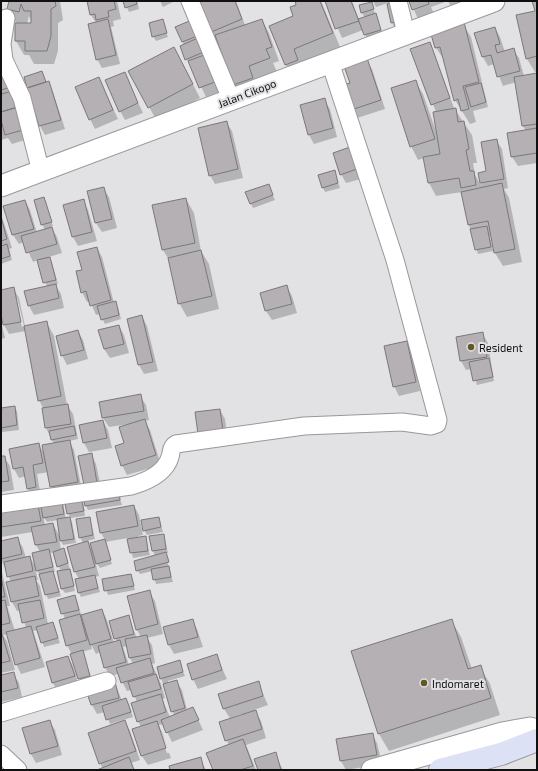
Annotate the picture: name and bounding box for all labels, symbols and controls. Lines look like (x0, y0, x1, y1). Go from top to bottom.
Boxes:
street label: Jalan Cikopo (216, 76, 278, 110)
place label: Resident (479, 341, 523, 354)
marker: Resident (466, 342, 476, 352)
place label: Indomaret (432, 677, 484, 690)
marker: Indomaret (419, 678, 429, 688)

